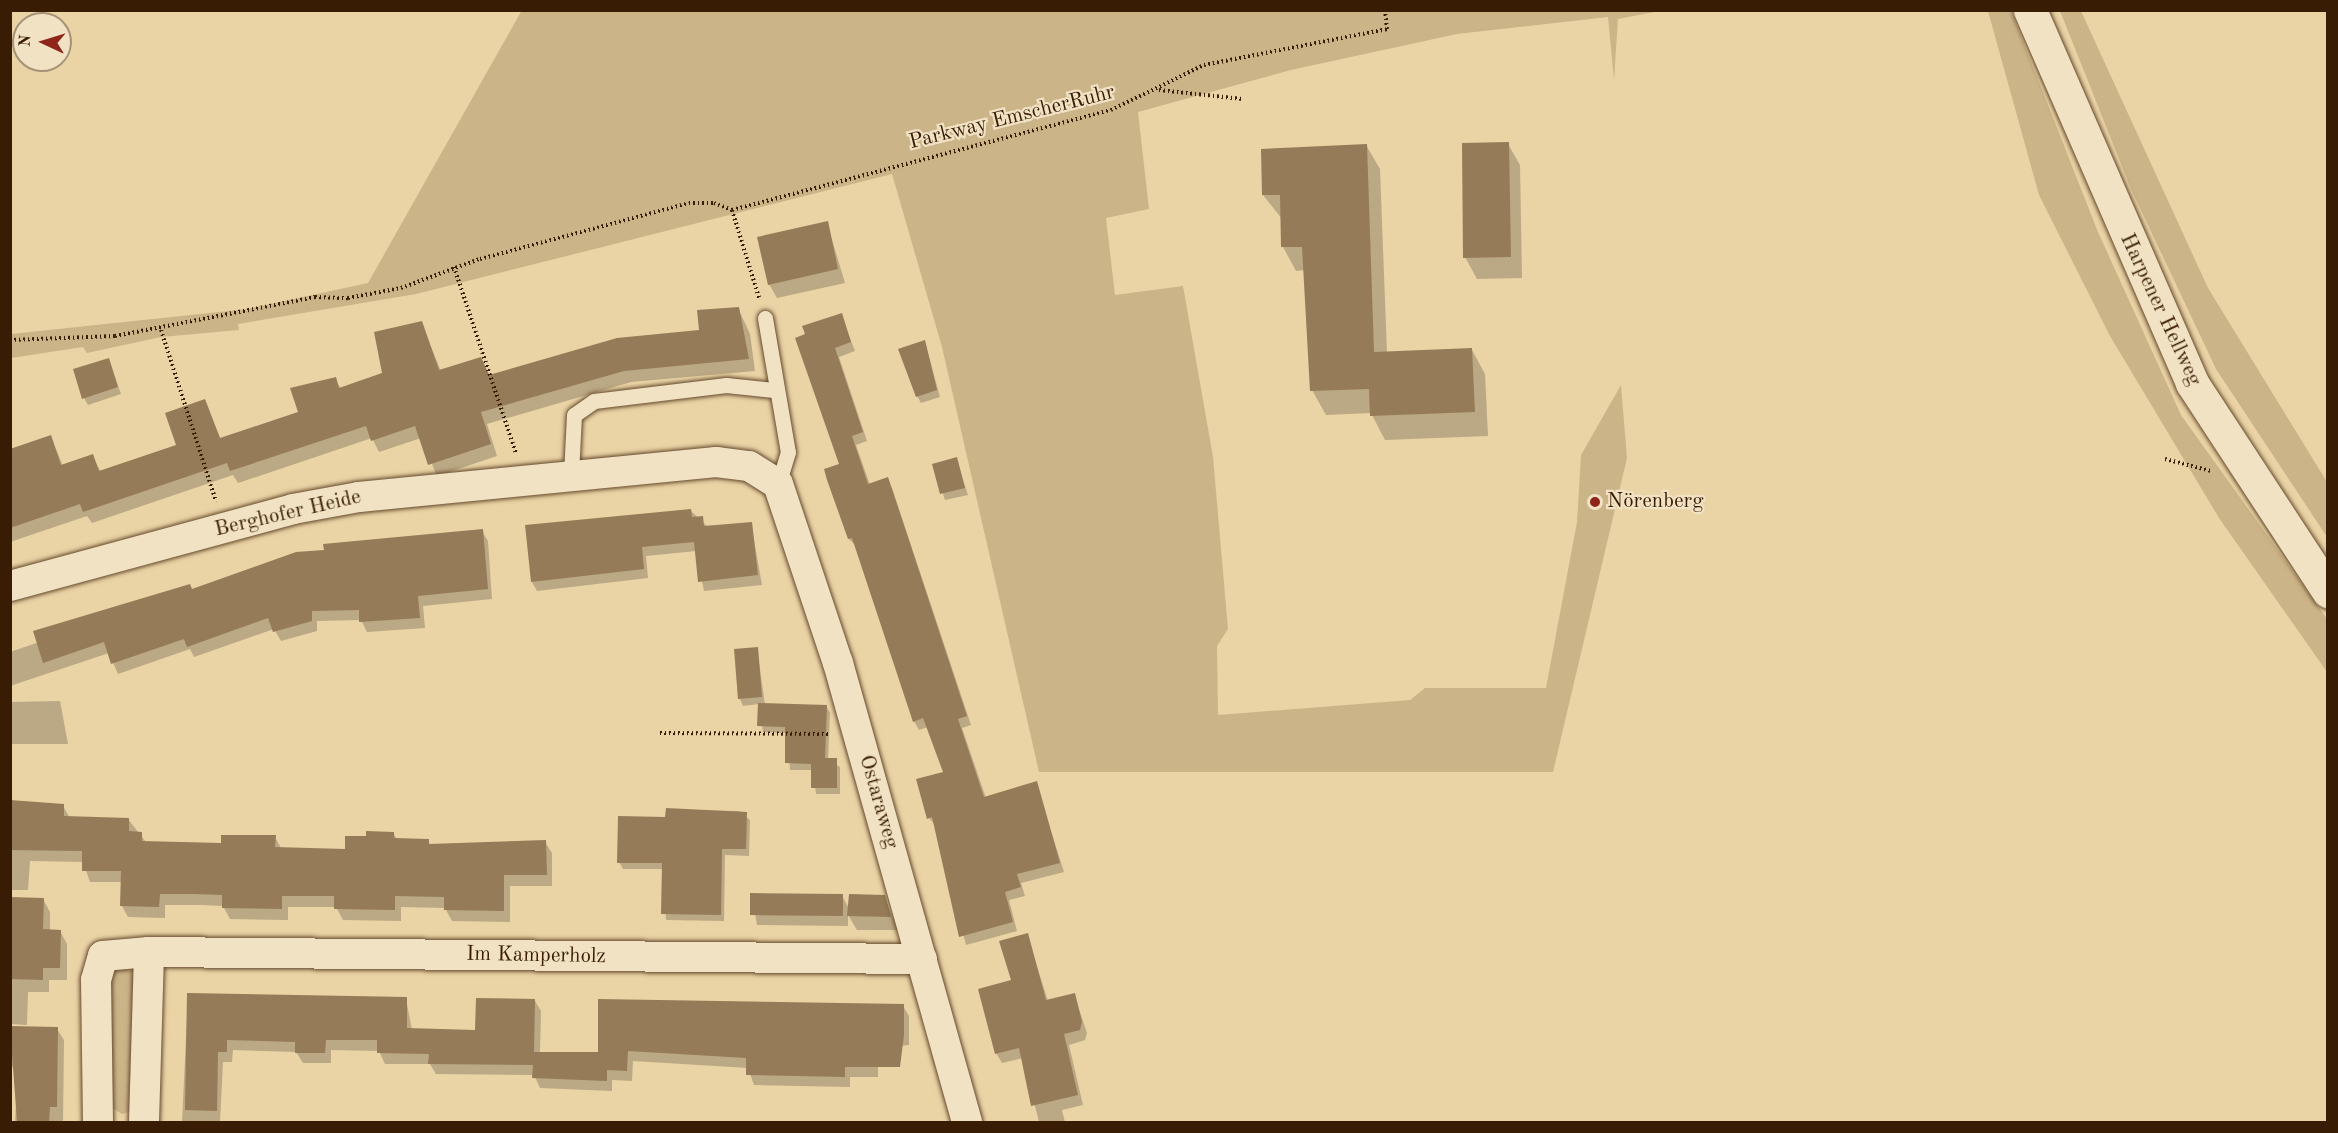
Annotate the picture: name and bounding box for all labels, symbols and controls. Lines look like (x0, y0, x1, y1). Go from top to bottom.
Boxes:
north arrow (12, 12, 72, 72)
text: N (18, 34, 34, 48)
street label: Parkway EmscherRuhr (906, 80, 1118, 156)
street label: Harpener Hellweg (2114, 230, 2206, 390)
street label: Berghofer Heide (212, 485, 364, 543)
place label: Nörenberg (1607, 489, 1704, 515)
marker: Nörenberg (1588, 495, 1602, 509)
street label: Ostaraweg (853, 752, 903, 852)
street label: Im Kamperholz (466, 942, 606, 970)

